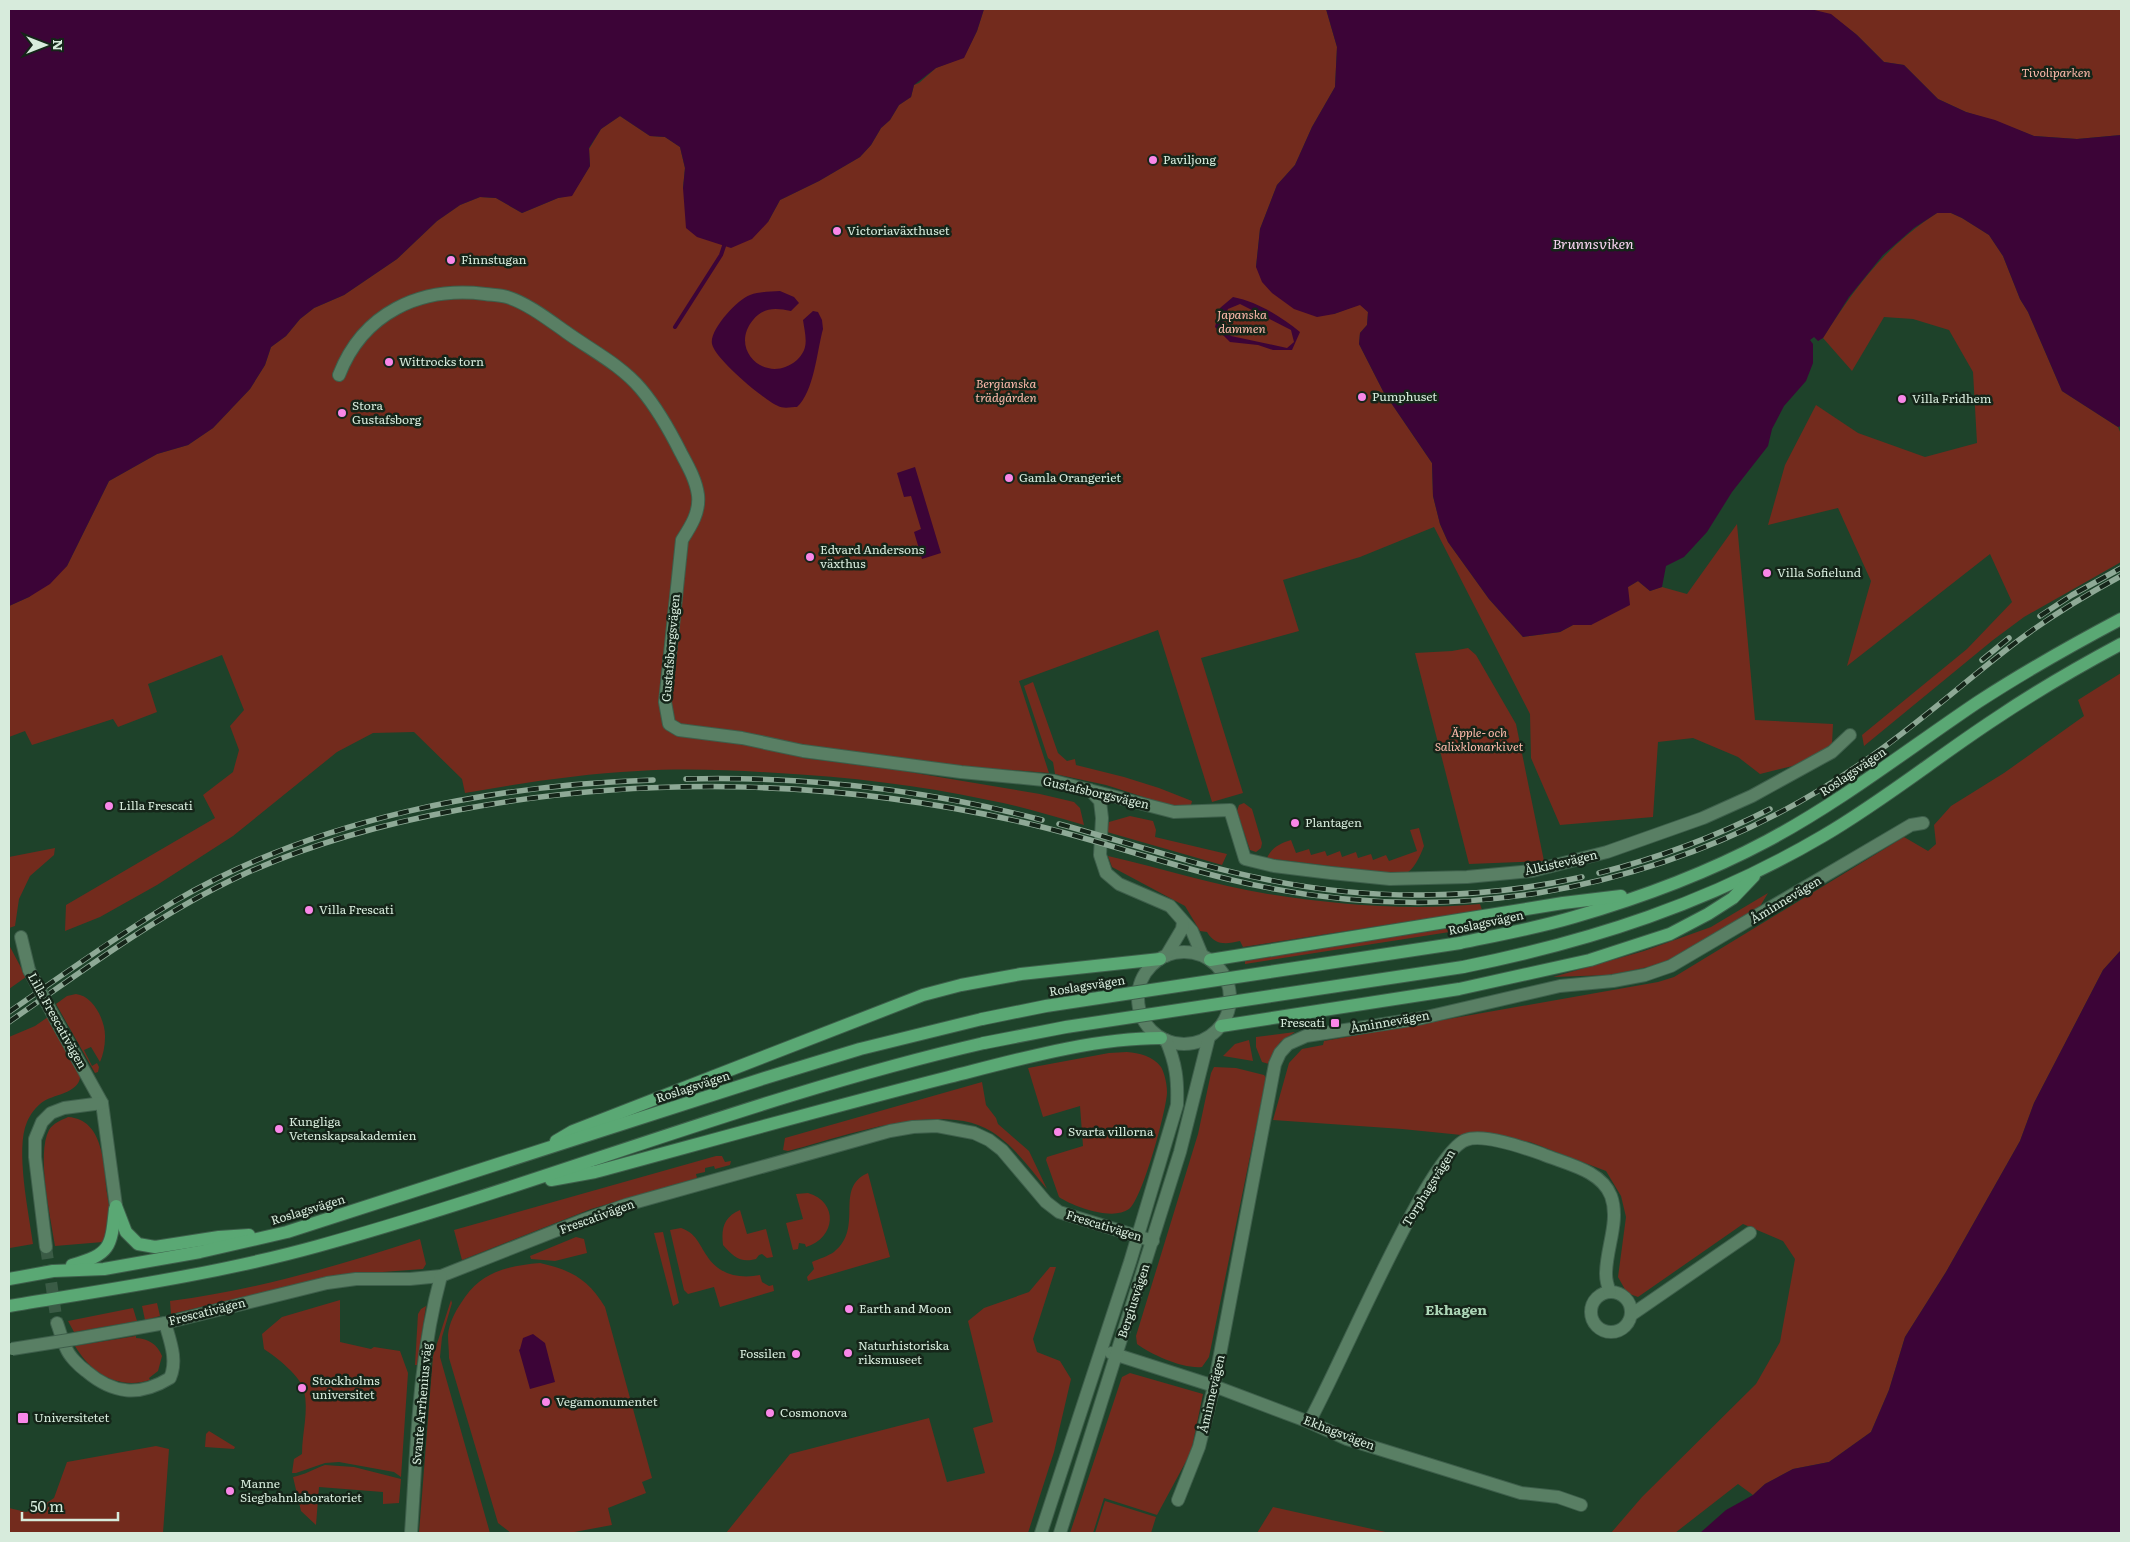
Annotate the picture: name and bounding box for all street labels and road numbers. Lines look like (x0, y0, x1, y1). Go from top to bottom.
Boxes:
street label: Gustafsborgsvägen (656, 593, 684, 703)
street label: Roslagsvägen (1816, 742, 1889, 800)
street label: Gustafsborgsvägen (1041, 771, 1151, 813)
street label: Ålkistevägen (1523, 845, 1599, 879)
street label: Åminnevägen (1747, 871, 1824, 927)
street label: Roslagsvägen (1446, 905, 1525, 939)
street label: Lilla Frescativägen (24, 969, 92, 1072)
street label: Roslagsvägen (1048, 970, 1126, 1000)
street label: Åminnevägen (1349, 1005, 1431, 1037)
street label: Roslagsvägen (653, 1066, 732, 1106)
street label: Torphagsvägen (1397, 1145, 1459, 1230)
street label: Roslagsvägen (268, 1189, 347, 1229)
street label: Frescativägen (557, 1194, 637, 1238)
street label: Frescativägen (1064, 1205, 1145, 1245)
street label: Bergiusvägen (1113, 1261, 1154, 1340)
street label: Frescativägen (166, 1293, 247, 1329)
street label: Svante Arrhenius väg (407, 1342, 435, 1466)
street label: Åminnevägen (1193, 1353, 1229, 1435)
street label: Ekhagsvägen (1301, 1410, 1378, 1454)

